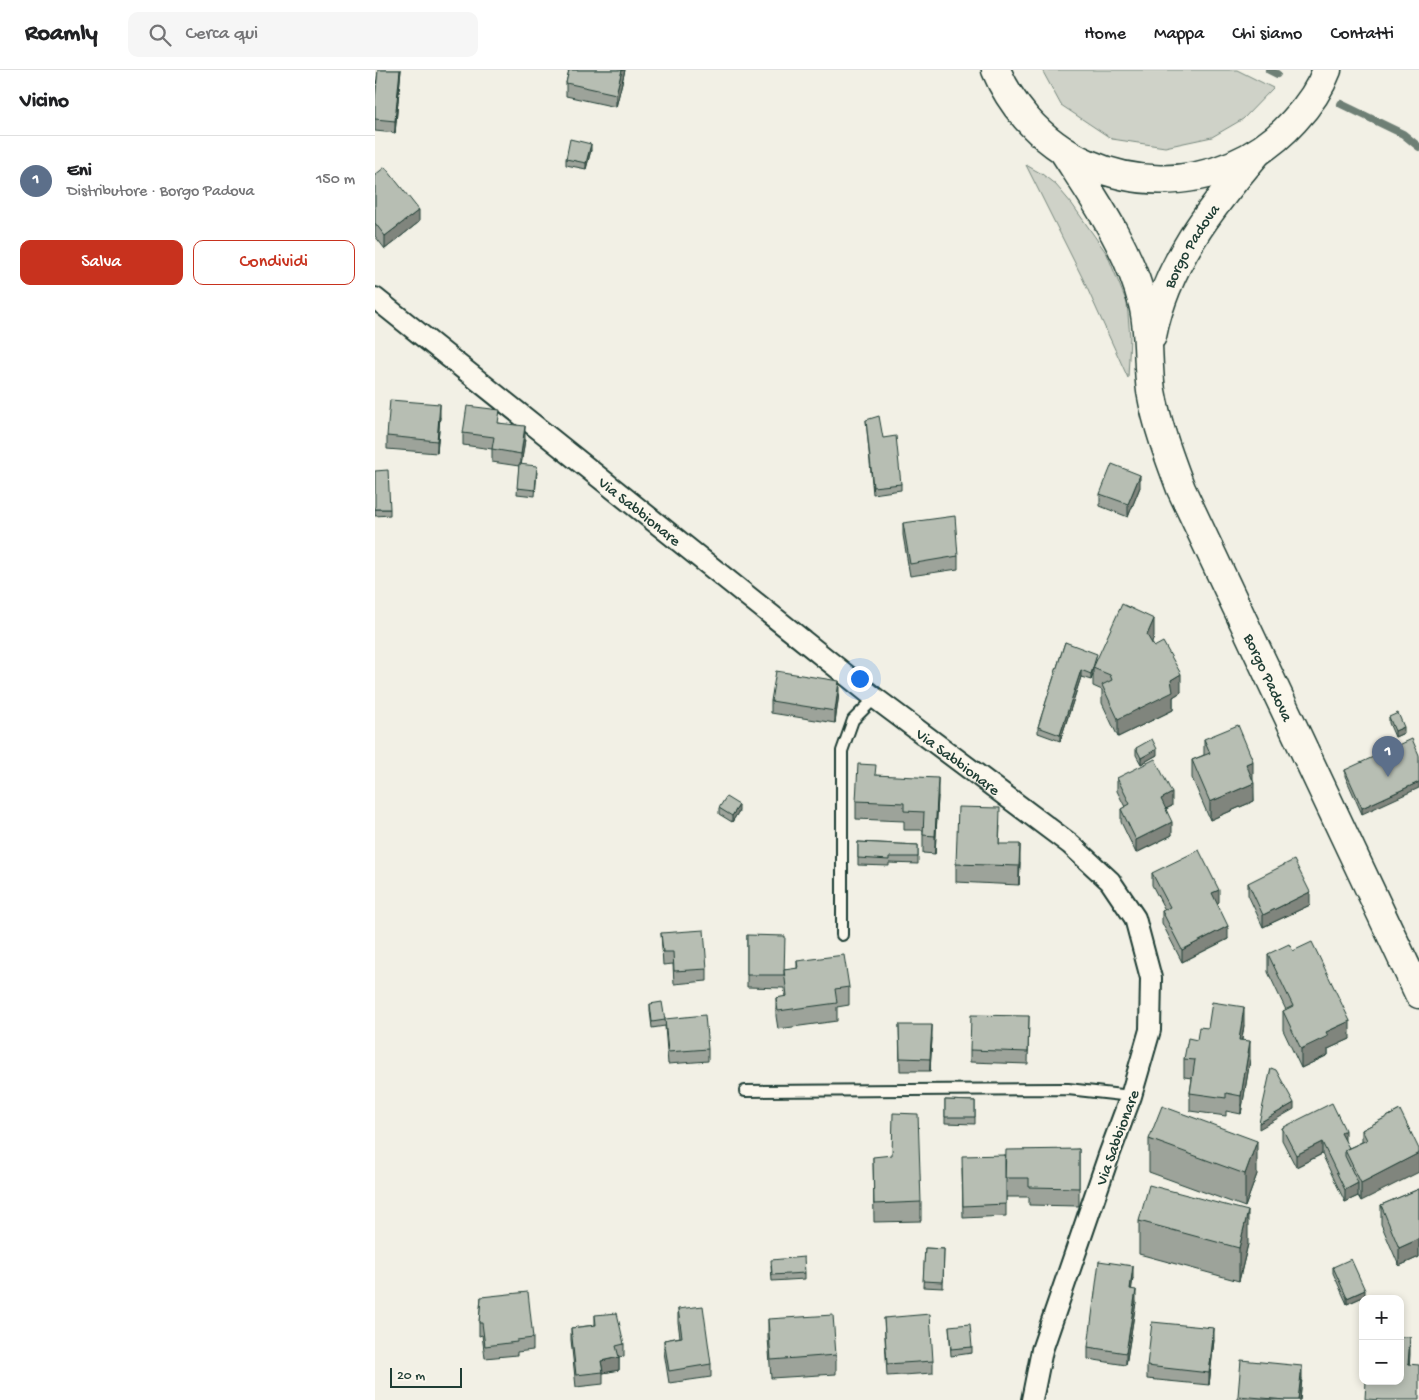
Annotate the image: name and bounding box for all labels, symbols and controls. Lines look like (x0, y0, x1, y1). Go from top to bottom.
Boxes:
search box (128, 12, 478, 57)
text: Roamly (25, 20, 98, 49)
icon: search (146, 21, 174, 49)
text: Cerca qui (186, 23, 258, 46)
text: Home (1084, 24, 1126, 45)
text: Mappa (1154, 24, 1204, 45)
text: Chi siamo (1232, 24, 1302, 45)
text: Contatti (1330, 24, 1394, 45)
text: Vicino (20, 90, 69, 115)
text: Eni (67, 160, 92, 183)
text: 1 (33, 171, 39, 190)
text: 150 m (316, 171, 355, 190)
text: Distributore · Borgo Padova (67, 183, 254, 202)
street label: Borgo Padova (1161, 201, 1226, 293)
button: Salva (20, 240, 183, 285)
button: Condividi (193, 240, 355, 285)
street label: Via Sabbionare (592, 474, 684, 552)
street label: Borgo Padova (1237, 631, 1296, 726)
your location (847, 666, 873, 692)
street label: Via Sabbionare (910, 725, 1003, 802)
pin: 1 (1372, 736, 1404, 777)
street label: Via Sabbionare (1093, 1087, 1146, 1190)
map controls (1359, 1295, 1404, 1385)
button: + (1359, 1295, 1404, 1340)
button: − (1359, 1340, 1404, 1385)
scale bar (390, 1365, 463, 1388)
text: 20 m (397, 1368, 425, 1385)

